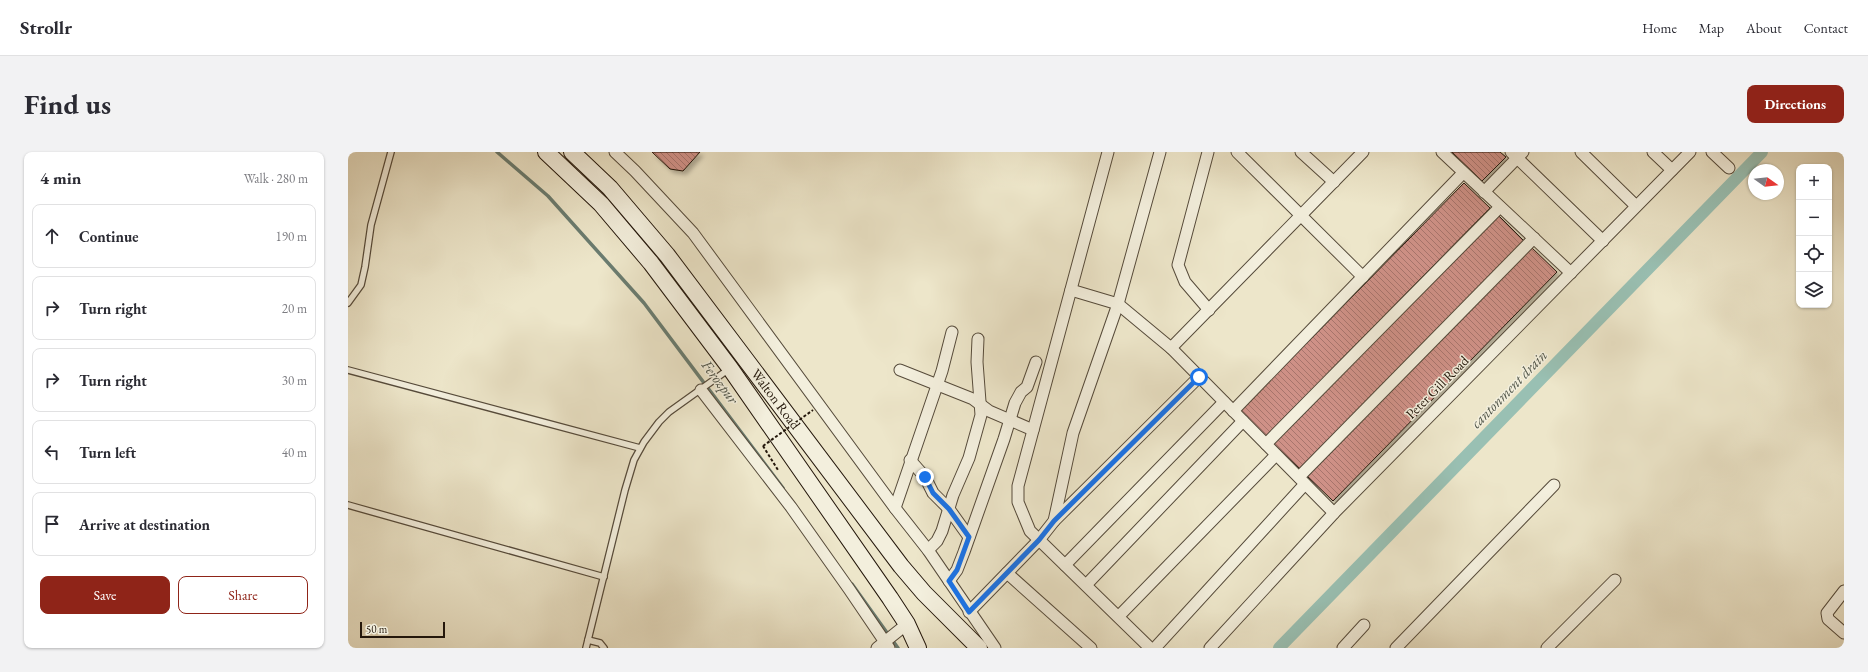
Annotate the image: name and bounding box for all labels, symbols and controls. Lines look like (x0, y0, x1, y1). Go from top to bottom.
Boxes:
text: Strollr (20, 15, 72, 40)
text: Home (1642, 19, 1677, 37)
text: Map (1699, 19, 1724, 37)
text: About (1746, 19, 1782, 37)
text: Contact (1804, 19, 1848, 37)
button: Directions (1747, 85, 1844, 123)
text: Find us (24, 86, 111, 122)
north arrow (1748, 164, 1784, 200)
map controls (1796, 164, 1832, 308)
button: + (1796, 164, 1832, 200)
text: 4 min (40, 167, 81, 189)
text: Walk · 280 m (244, 170, 308, 187)
button: − (1796, 200, 1832, 236)
icon: ahead (41, 225, 63, 247)
text: Continue (79, 227, 139, 246)
text: 190 m (276, 228, 307, 245)
button: locate (1796, 236, 1832, 272)
button: layers (1796, 272, 1832, 308)
icon: right (41, 297, 63, 319)
text: Turn right (79, 299, 147, 318)
text: 20 m (282, 300, 307, 317)
water label: cantonment drain (1467, 345, 1551, 432)
street label: Peter Gill Road (1402, 351, 1473, 422)
water label: Ferozpur (697, 355, 744, 408)
street label: Walton Road (747, 365, 805, 434)
route start (1190, 368, 1208, 386)
icon: right (41, 369, 63, 391)
text: Turn right (79, 371, 147, 390)
text: 30 m (282, 372, 307, 389)
icon: left (41, 441, 63, 463)
text: Turn left (79, 443, 136, 462)
text: 40 m (282, 444, 307, 461)
route end (916, 468, 934, 486)
icon: arrive (41, 513, 63, 535)
text: Arrive at destination (79, 515, 210, 534)
button: Save (40, 576, 170, 614)
button: Share (178, 576, 308, 614)
scale bar (360, 620, 445, 639)
text: 50 m (366, 622, 387, 636)

